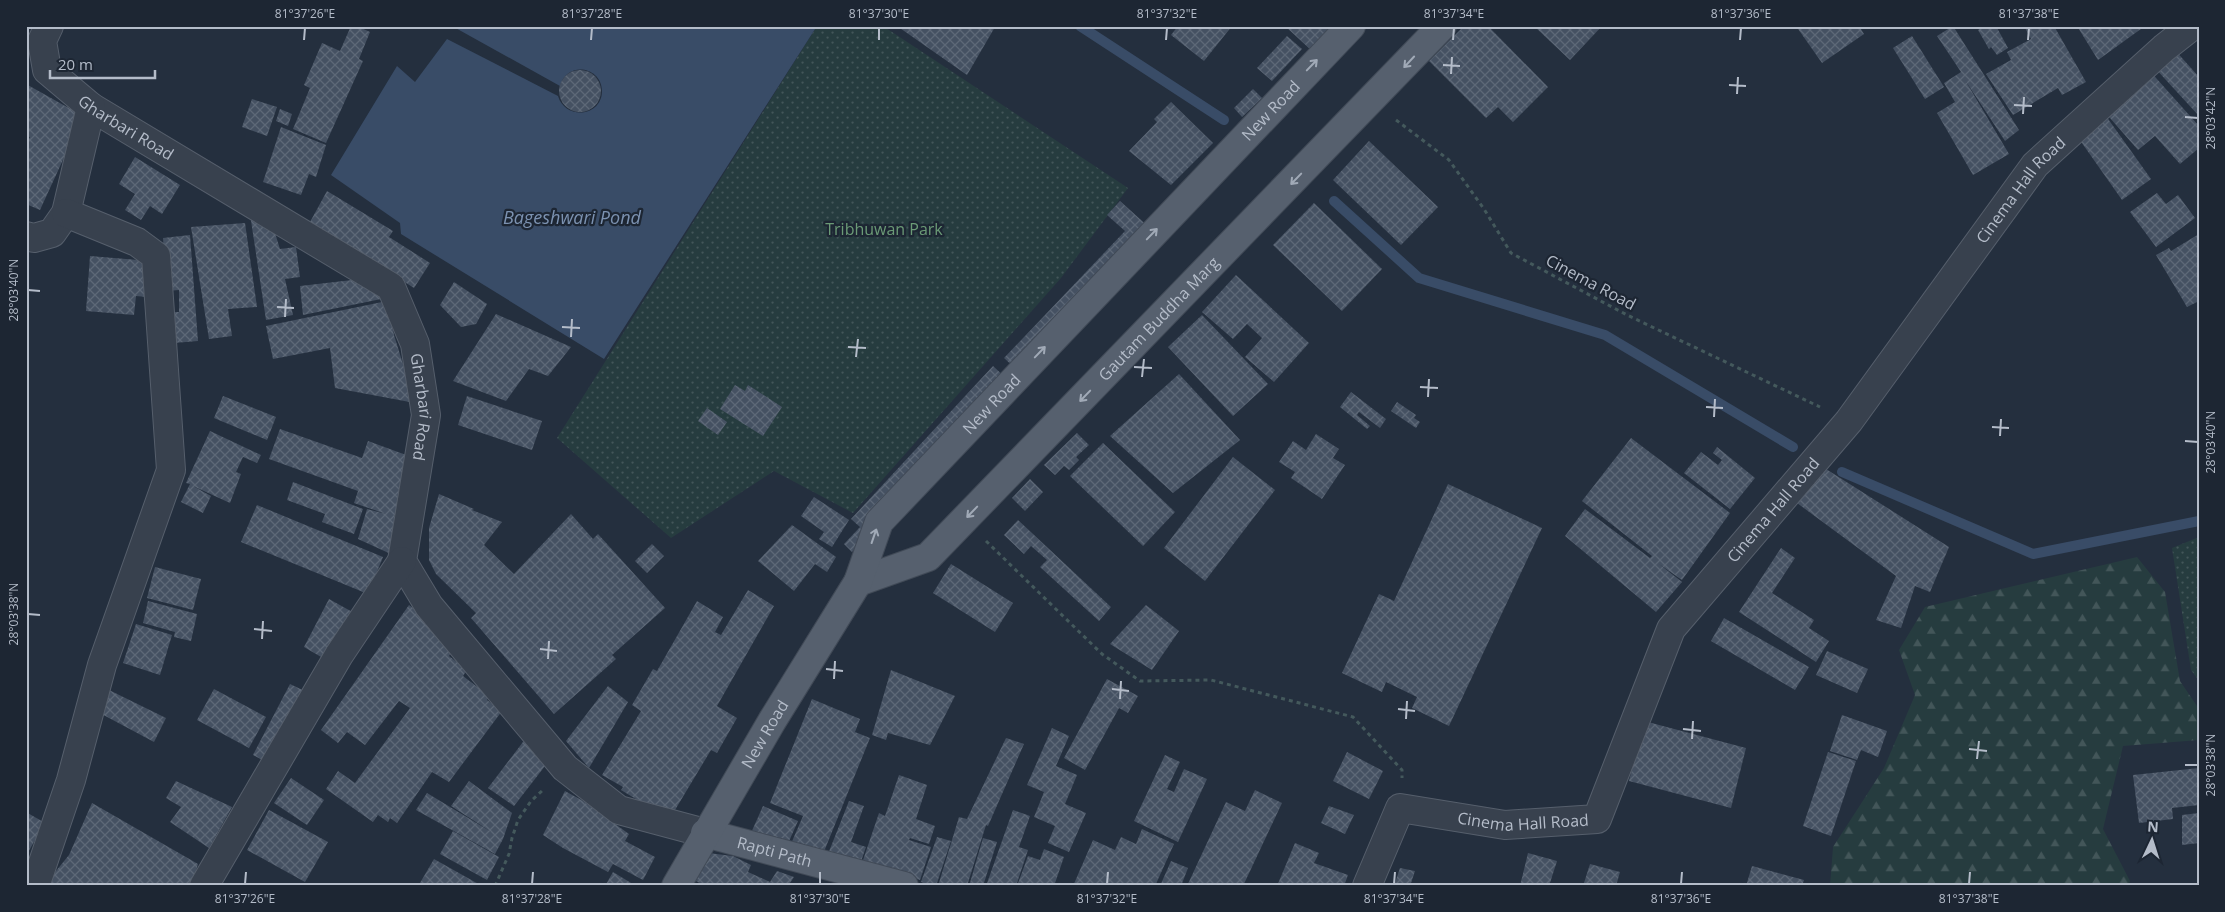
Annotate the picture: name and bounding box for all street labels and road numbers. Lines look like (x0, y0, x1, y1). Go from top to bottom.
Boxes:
street label: New Road (1237, 75, 1305, 146)
street label: Gharbari Road (73, 90, 178, 165)
street label: Cinema Hall Road (1971, 132, 2070, 248)
street label: Cinema Road (1542, 249, 1640, 315)
street label: Gautam Buddha Marg (1093, 252, 1224, 386)
street label: Gharbari Road (406, 352, 437, 462)
street label: New Road (957, 369, 1026, 439)
street label: Cinema Hall Road (1722, 453, 1824, 567)
street label: New Road (736, 696, 793, 772)
street label: Cinema Hall Road (1456, 806, 1589, 836)
street label: Rapti Path (735, 831, 814, 872)

